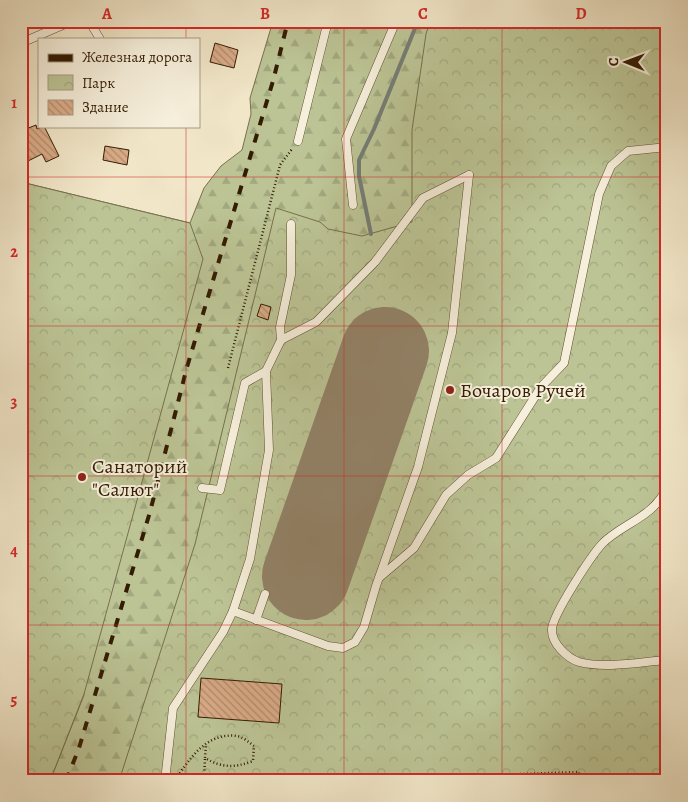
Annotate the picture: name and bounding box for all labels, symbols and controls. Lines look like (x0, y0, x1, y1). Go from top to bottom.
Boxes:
text: A (101, 3, 113, 25)
text: B (260, 3, 270, 25)
text: C (418, 3, 428, 25)
text: D (575, 3, 587, 25)
legend (38, 38, 200, 128)
north arrow (600, 38, 650, 88)
text: Железная дорога (82, 47, 192, 67)
text: С (604, 57, 623, 66)
text: Парк (82, 73, 115, 93)
text: 1 (11, 92, 17, 114)
text: Здание (82, 97, 129, 117)
text: 2 (10, 241, 18, 263)
place label: Бочаров Ручей (460, 377, 586, 404)
marker: Бочаров Ручей (444, 384, 456, 396)
text: 3 (11, 391, 18, 413)
place label: Санаторий "Салют" (92, 453, 188, 503)
marker: Санаторий "Салют" (76, 471, 88, 483)
text: 4 (10, 540, 18, 562)
text: 5 (11, 689, 18, 711)

